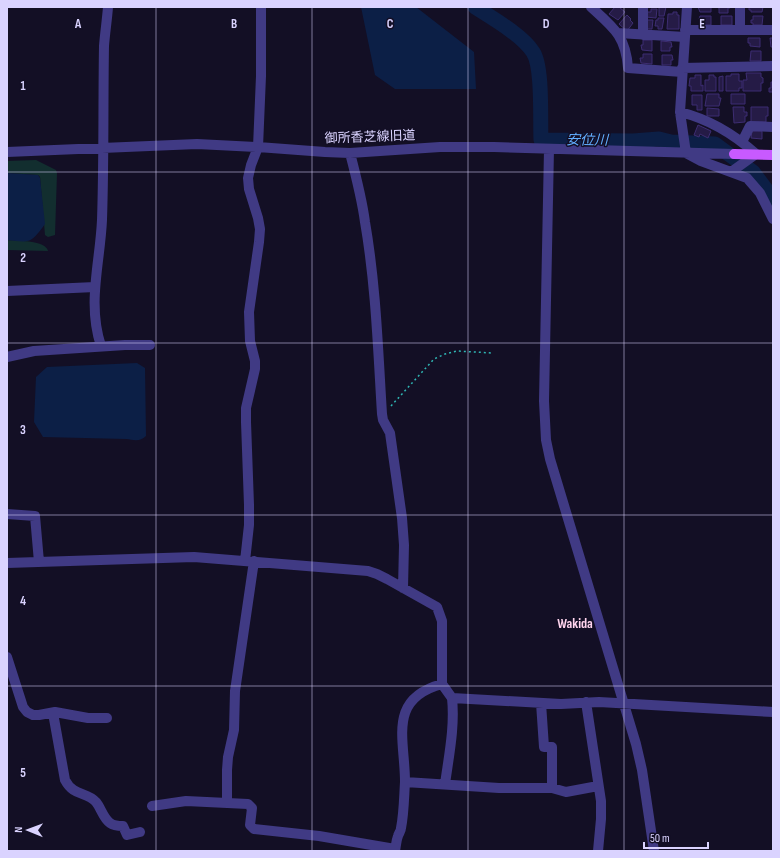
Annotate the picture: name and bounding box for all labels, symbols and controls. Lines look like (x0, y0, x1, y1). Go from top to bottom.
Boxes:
text: A (74, 16, 82, 32)
text: B (231, 16, 237, 32)
text: C (387, 16, 394, 32)
text: D (543, 16, 550, 32)
text: E (699, 16, 705, 32)
text: 1 (20, 78, 26, 94)
street label: 御所香芝線旧道 (324, 127, 416, 147)
water label: 安位川 (566, 131, 610, 149)
text: 2 (20, 250, 26, 266)
text: 3 (20, 422, 26, 438)
text: 4 (20, 593, 26, 609)
district label: Wakida (557, 615, 593, 632)
text: 5 (20, 765, 26, 781)
north arrow (8, 810, 48, 850)
scale bar (644, 824, 708, 850)
text: N (12, 827, 25, 833)
text: 50 m (650, 831, 670, 846)

